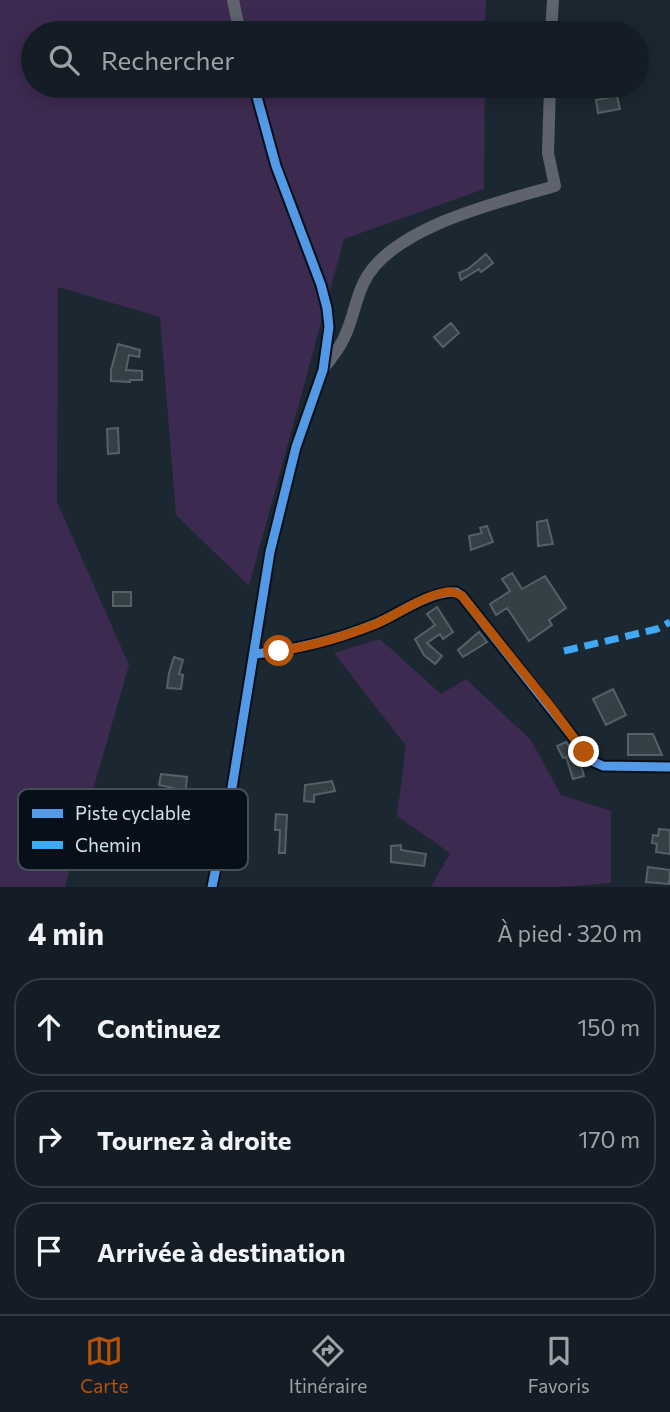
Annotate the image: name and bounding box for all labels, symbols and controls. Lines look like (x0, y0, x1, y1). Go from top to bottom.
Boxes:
search box (21, 21, 649, 98)
icon: search (45, 41, 83, 79)
text: Rechercher (101, 44, 235, 75)
route start (263, 635, 294, 666)
route end (568, 736, 599, 767)
legend (18, 789, 248, 870)
text: Piste cyclable (75, 801, 191, 824)
text: Chemin (75, 833, 141, 856)
text: 4 min (28, 914, 104, 951)
text: À pied · 320 m (497, 919, 642, 947)
icon: ahead (30, 1008, 68, 1046)
text: Continuez (97, 1012, 221, 1043)
text: 150 m (577, 1013, 640, 1041)
icon: right (30, 1120, 68, 1158)
text: Tournez à droite (97, 1124, 292, 1155)
text: 170 m (579, 1125, 640, 1153)
icon: arrive (30, 1232, 68, 1270)
text: Arrivée à destination (97, 1236, 345, 1267)
tab: Carte (80, 1332, 128, 1397)
tab: Itinéraire (289, 1332, 367, 1397)
tab: Favoris (528, 1332, 590, 1397)

